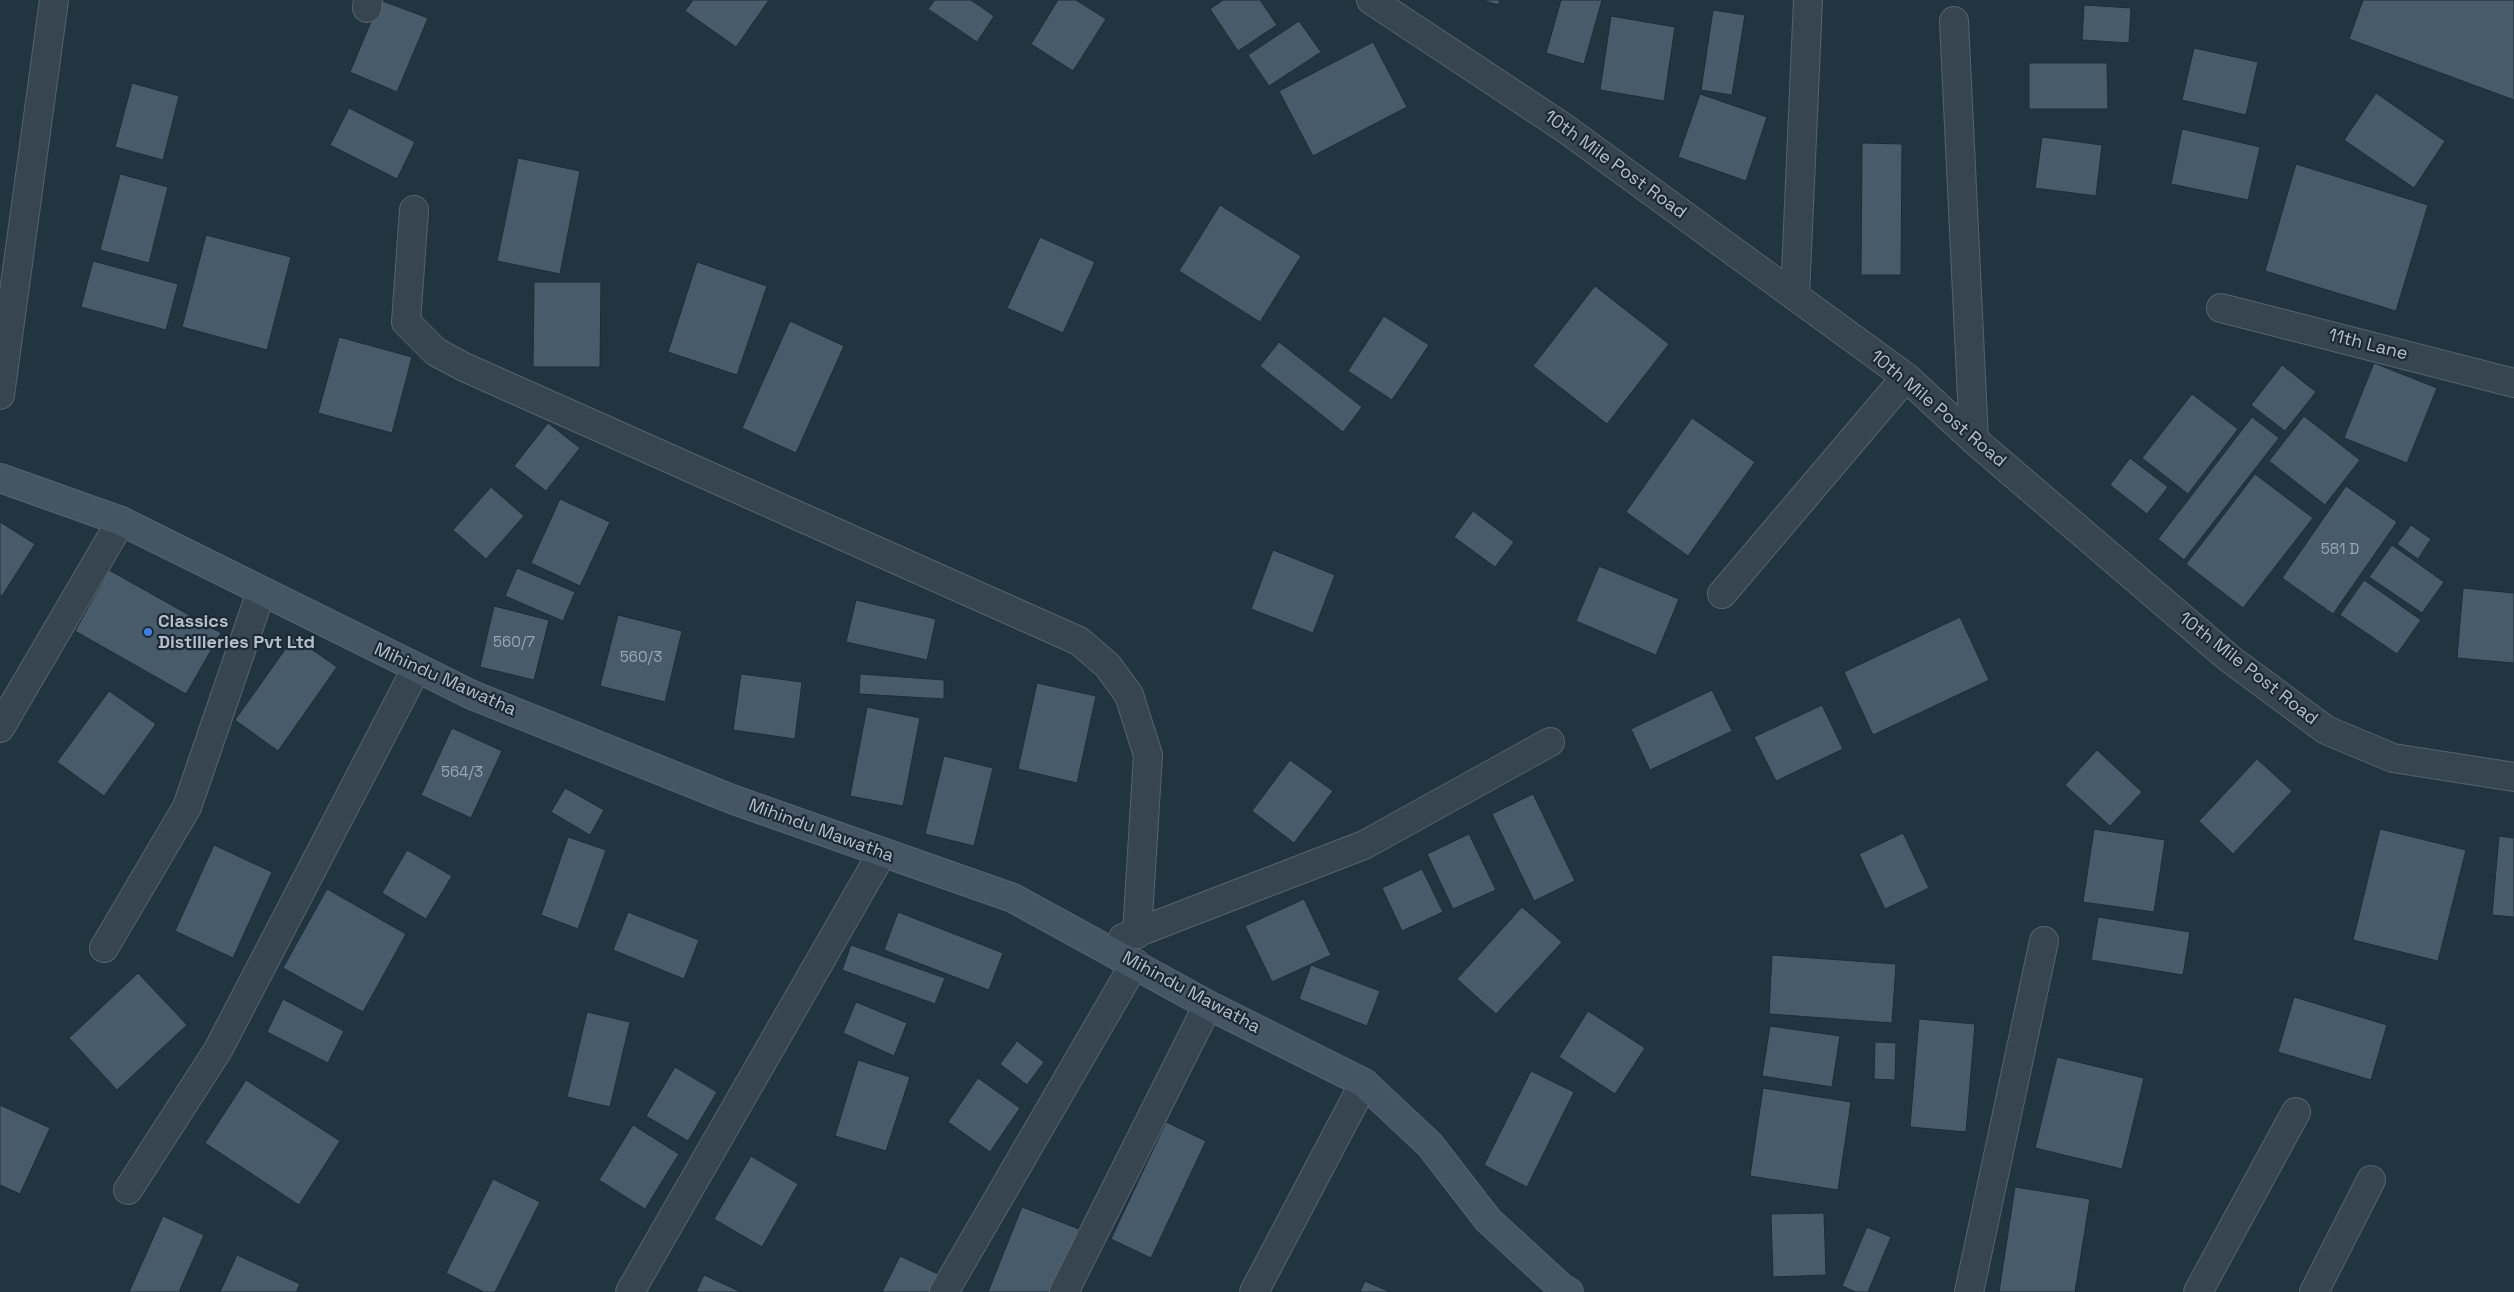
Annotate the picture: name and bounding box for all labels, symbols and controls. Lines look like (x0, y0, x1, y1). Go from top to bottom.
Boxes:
street label: 10th Mile Post Road (1540, 106, 1690, 224)
street label: 11th Lane (2326, 325, 2410, 365)
street label: 10th Mile Post Road (1866, 346, 2010, 472)
house number: 581 D (2321, 541, 2359, 559)
street label: 10th Mile Post Road (2174, 608, 2322, 730)
place label: Classics Distilleries Pvt Ltd (158, 611, 315, 654)
marker: Classics Distilleries Pvt Ltd (142, 626, 154, 638)
house number: 560/7 (493, 634, 535, 652)
street label: Mihindu Mawatha (371, 639, 519, 721)
house number: 560/3 (620, 649, 662, 667)
house number: 564/3 (441, 764, 483, 782)
street label: Mihindu Mawatha (745, 795, 897, 867)
street label: Mihindu Mawatha (1118, 948, 1264, 1038)

